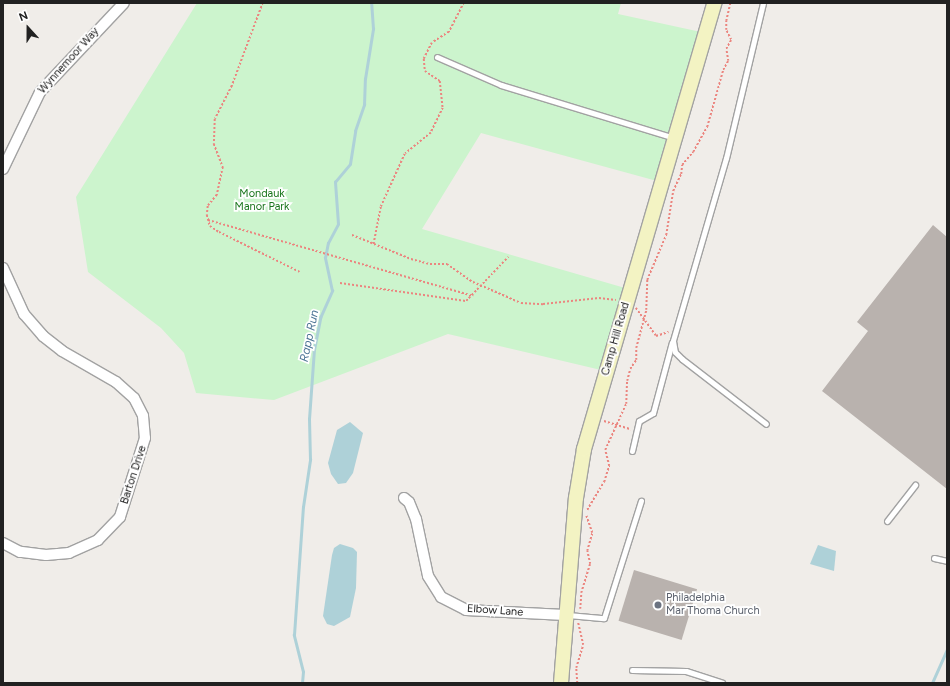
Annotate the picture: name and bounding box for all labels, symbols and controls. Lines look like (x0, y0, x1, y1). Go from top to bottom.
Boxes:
north arrow (8, 8, 48, 48)
text: N (17, 9, 30, 24)
street label: Wynnemoor Way (36, 25, 102, 97)
park label: Mondauk Manor Park (235, 188, 289, 214)
street label: Camp Hill Road (599, 301, 633, 377)
water label: Rapp Run (297, 309, 323, 363)
street label: Barton Drive (118, 444, 150, 506)
place label: Philadelphia Mar Thoma Church (666, 592, 760, 618)
marker: Philadelphia Mar Thoma Church (653, 600, 663, 610)
street label: Elbow Lane (466, 602, 524, 620)

